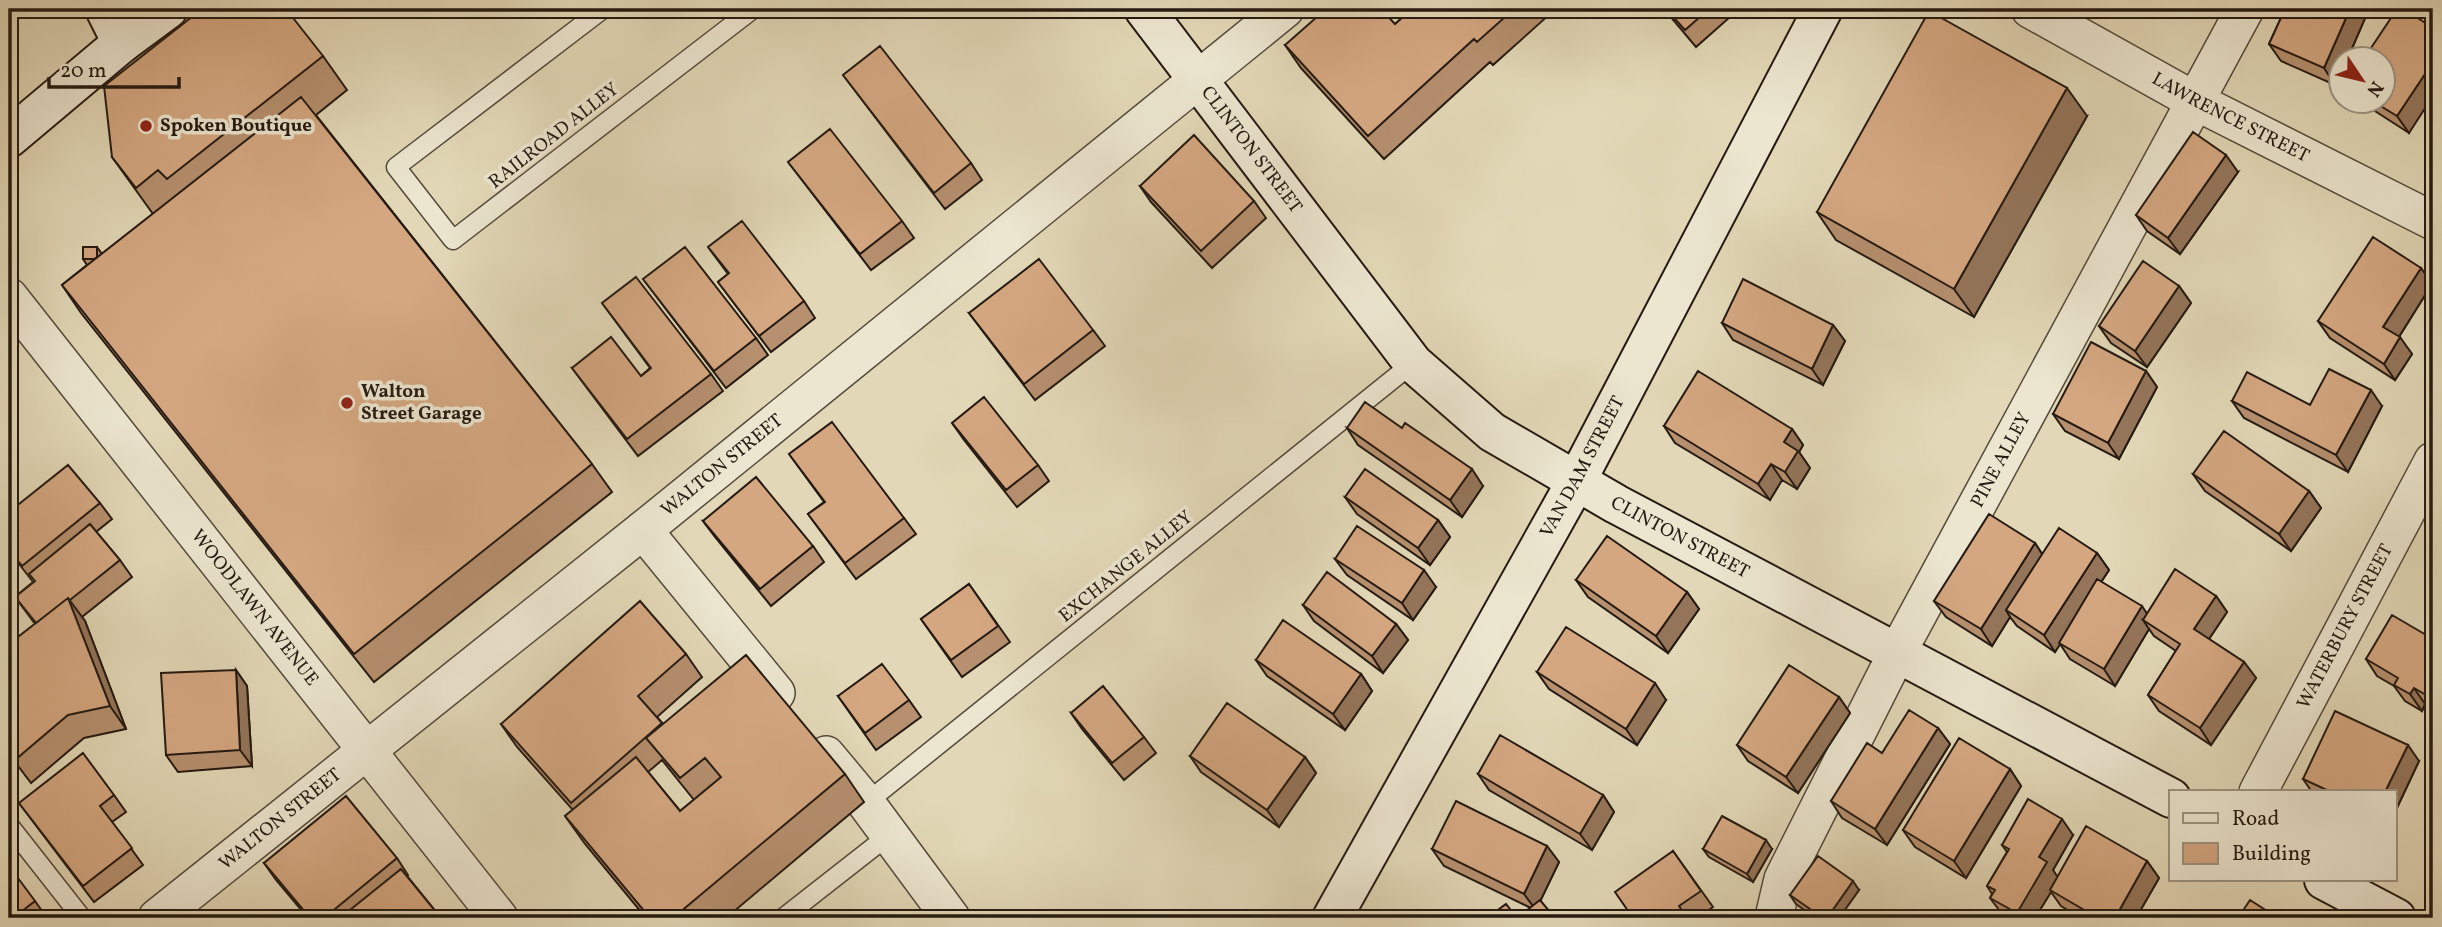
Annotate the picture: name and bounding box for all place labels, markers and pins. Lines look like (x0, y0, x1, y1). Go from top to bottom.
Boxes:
place label: Spoken Boutique (160, 113, 312, 139)
marker: Spoken Boutique (138, 118, 154, 134)
place label: Walton Street Garage (361, 379, 482, 427)
marker: Walton Street Garage (339, 395, 355, 411)

